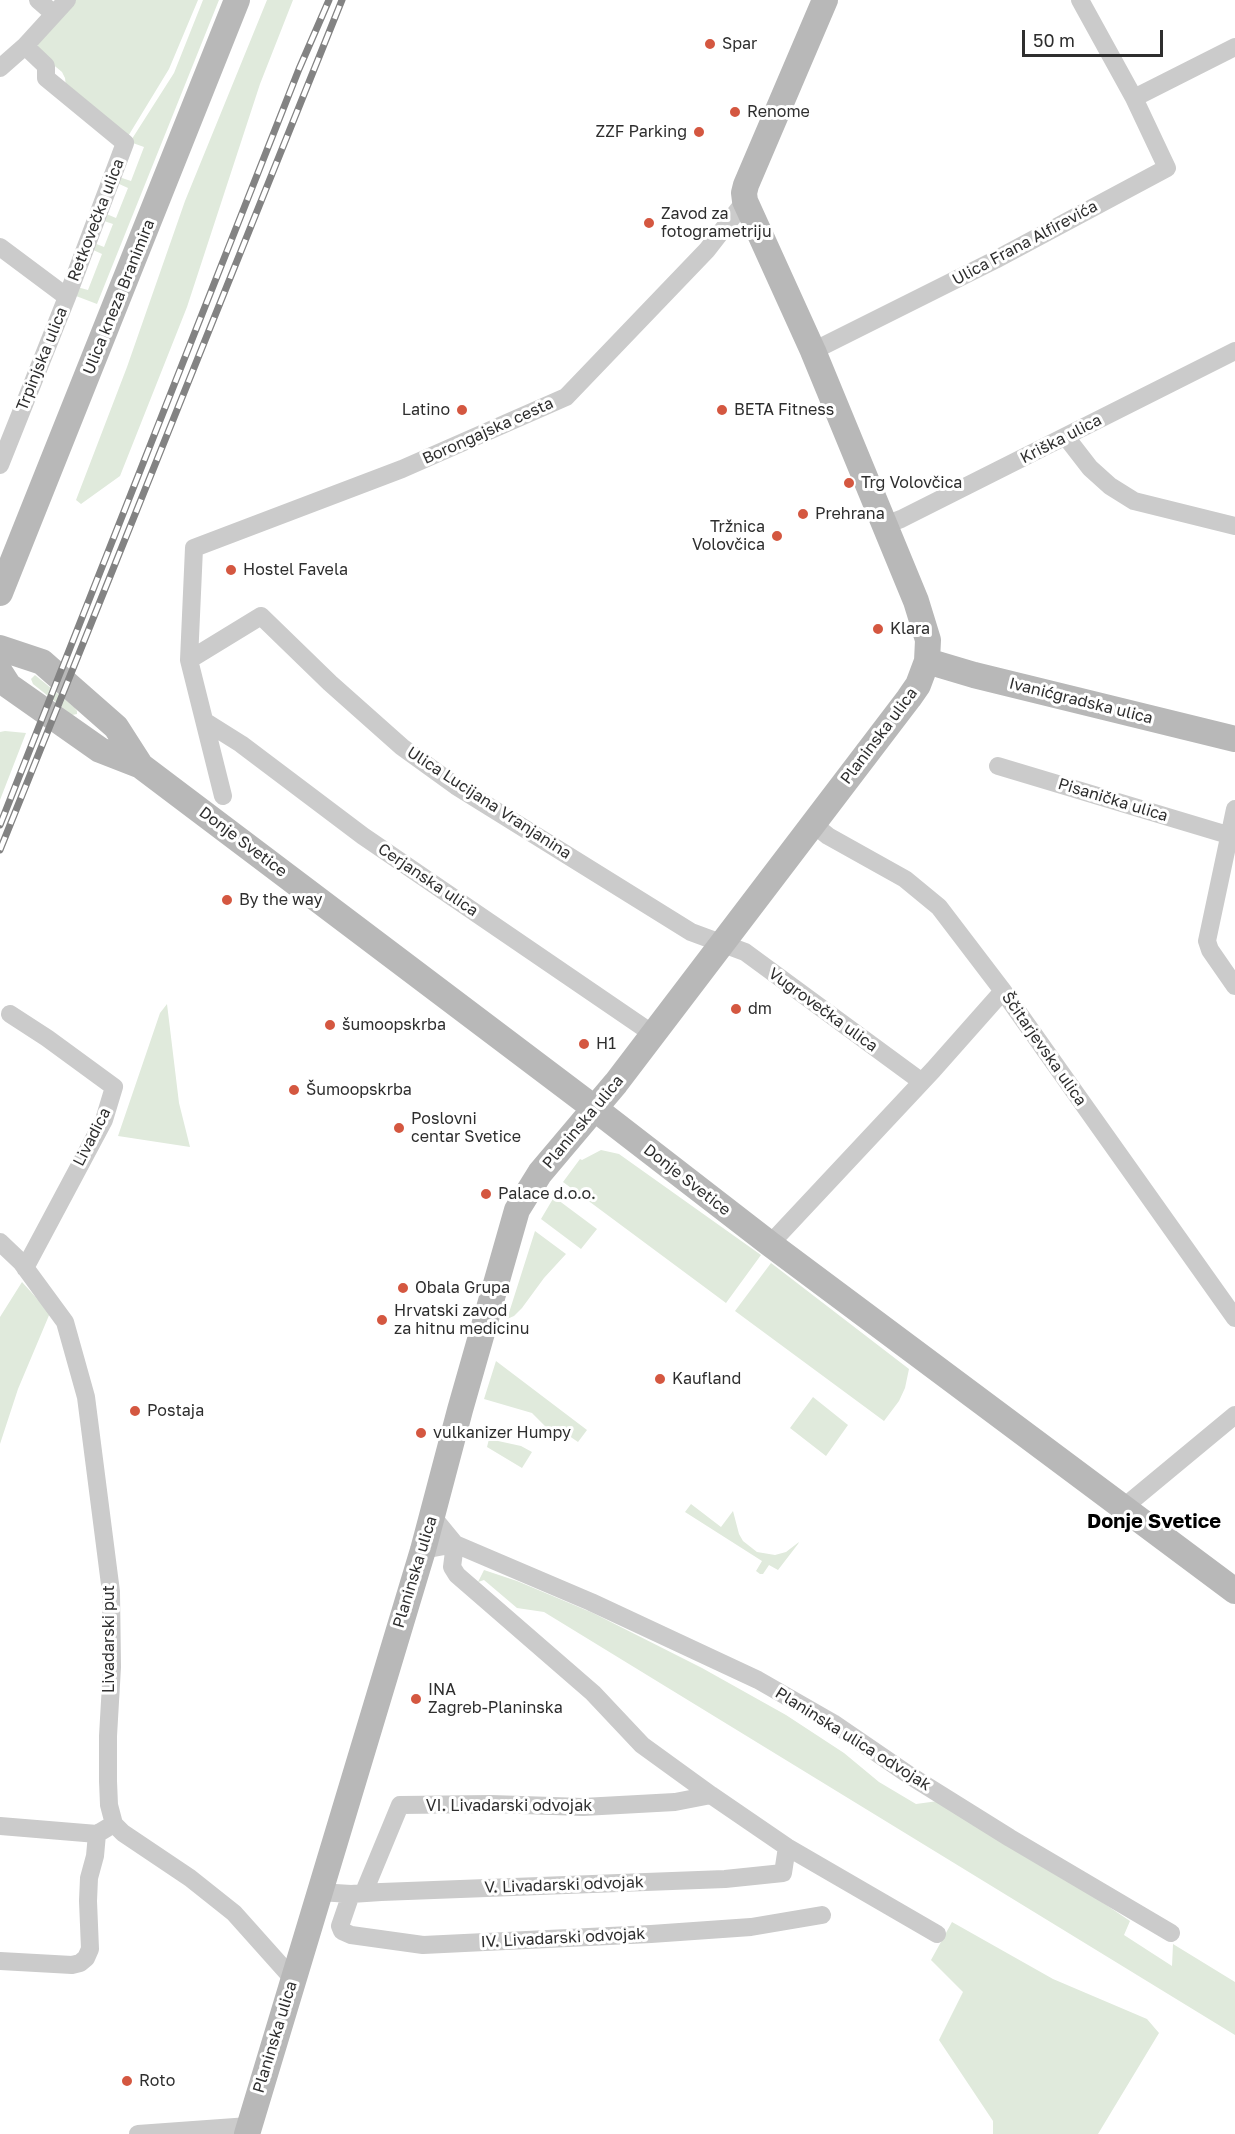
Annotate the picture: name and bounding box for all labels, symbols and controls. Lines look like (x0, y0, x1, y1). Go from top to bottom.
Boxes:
scale bar (1025, 18, 1166, 56)
text: 50 m (1033, 29, 1075, 51)
place label: Spar (722, 34, 757, 54)
marker: Spar (703, 37, 717, 51)
place label: Renome (747, 102, 810, 122)
marker: Renome (728, 105, 742, 119)
place label: ZZF Parking (596, 122, 687, 142)
marker: ZZF Parking (692, 125, 706, 139)
street label: Retkovečka ulica (64, 156, 128, 284)
street label: Ulica Frana Alfirevića (949, 197, 1101, 289)
place label: Zavod za fotogrametriju (661, 204, 772, 242)
marker: Zavod za fotogrametriju (642, 216, 656, 230)
street label: Ulica kneza Branimira (79, 217, 159, 377)
street label: Trpinjska ulica (12, 304, 72, 414)
street label: Borongajska cesta (420, 393, 556, 469)
place label: Latino (402, 400, 450, 420)
place label: BETA Fitness (734, 400, 834, 420)
marker: Latino (455, 403, 469, 417)
marker: BETA Fitness (715, 403, 729, 417)
street label: Kriška ulica (1017, 410, 1105, 468)
place label: Trg Volovčica (861, 473, 962, 493)
marker: Trg Volovčica (842, 476, 856, 490)
place label: Prehrana (815, 504, 885, 524)
marker: Prehrana (796, 507, 810, 521)
place label: Tržnica Volovčica (692, 517, 765, 555)
marker: Tržnica Volovčica (770, 529, 784, 543)
place label: Hostel Favela (243, 560, 348, 580)
marker: Hostel Favela (224, 563, 238, 577)
place label: Klara (890, 619, 930, 639)
marker: Klara (871, 622, 885, 636)
street label: Ivanićgradska ulica (1007, 674, 1155, 728)
street label: Planinska ulica (836, 684, 922, 788)
street label: Ulica Lucijana Vranjanina (403, 743, 575, 863)
street label: Pisanička ulica (1056, 774, 1170, 826)
street label: Donje Svetice (195, 803, 291, 881)
street label: Cerjanska ulica (374, 839, 482, 921)
place label: By the way (239, 890, 322, 910)
marker: By the way (220, 893, 234, 907)
street label: Vugrovečka ulica (765, 964, 881, 1056)
street label: Ščitarjevska ulica (998, 988, 1090, 1110)
place label: dm (748, 999, 772, 1019)
marker: dm (729, 1002, 743, 1016)
place label: šumoopskrba (342, 1015, 446, 1035)
marker: šumoopskrba (323, 1018, 337, 1032)
place label: H1 (596, 1034, 616, 1054)
marker: H1 (577, 1037, 591, 1051)
street label: Planinska ulica (538, 1071, 628, 1173)
place label: Šumoopskrba (306, 1080, 412, 1100)
marker: Šumoopskrba (287, 1083, 301, 1097)
street label: Livadica (69, 1105, 115, 1169)
place label: Poslovni centar Svetice (411, 1109, 521, 1147)
marker: Poslovni centar Svetice (392, 1121, 406, 1135)
street label: Donje Svetice (640, 1140, 734, 1220)
place label: Palace d.o.o. (498, 1184, 596, 1204)
marker: Palace d.o.o. (479, 1187, 493, 1201)
place label: Obala Grupa (415, 1278, 510, 1298)
marker: Obala Grupa (396, 1281, 410, 1295)
place label: Hrvatski zavod za hitnu medicinu (394, 1301, 529, 1339)
marker: Hrvatski zavod za hitnu medicinu (375, 1313, 389, 1327)
place label: Kaufland (672, 1369, 741, 1389)
marker: Kaufland (653, 1372, 667, 1386)
place label: Postaja (147, 1401, 204, 1421)
marker: Postaja (128, 1404, 142, 1418)
place label: vulkanizer Humpy (433, 1423, 571, 1443)
marker: vulkanizer Humpy (414, 1426, 428, 1440)
district label: Donje Svetice (1087, 1510, 1221, 1534)
street label: Planinska ulica (389, 1514, 441, 1630)
street label: Livadarski put (99, 1585, 119, 1693)
place label: INA Zagreb-Planinska (428, 1680, 563, 1718)
street label: Planinska ulica odvojak (772, 1683, 934, 1795)
marker: INA Zagreb-Planinska (409, 1692, 423, 1706)
street label: VI. Livadarski odvojak (426, 1796, 592, 1816)
street label: V. Livadarski odvojak (484, 1873, 644, 1897)
street label: IV. Livadarski odvojak (480, 1924, 646, 1952)
street label: Planinska ulica (249, 1979, 301, 2095)
place label: Roto (139, 2071, 175, 2091)
marker: Roto (120, 2074, 134, 2088)

